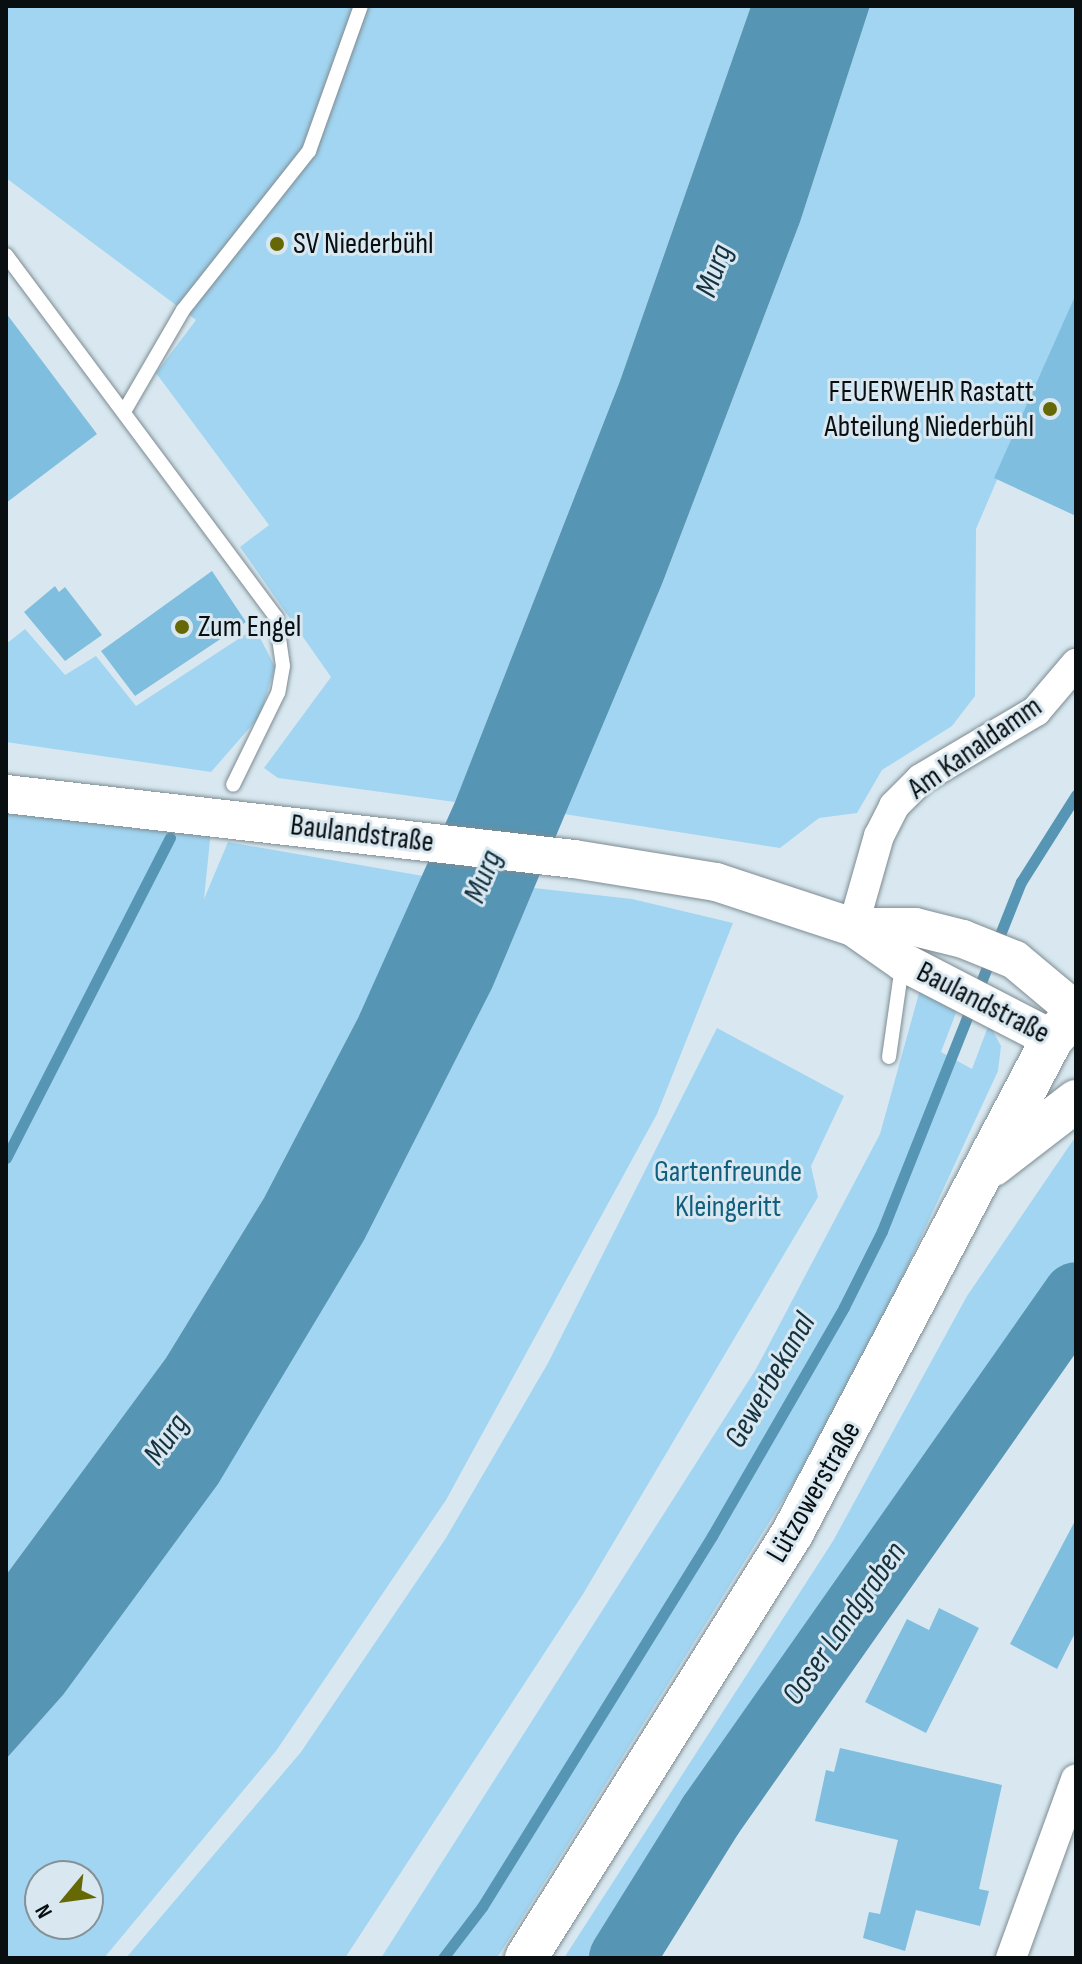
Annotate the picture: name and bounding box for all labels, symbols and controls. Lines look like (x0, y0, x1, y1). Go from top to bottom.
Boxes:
place label: SV Niederbühl (293, 226, 434, 262)
marker: SV Niederbühl (268, 235, 286, 253)
water label: Murg (688, 239, 742, 303)
place label: FEUERWEHR Rastatt Abteilung Niederbühl (825, 374, 1034, 444)
marker: FEUERWEHR Rastatt Abteilung Niederbühl (1041, 400, 1059, 418)
place label: Zum Engel (198, 609, 301, 645)
marker: Zum Engel (173, 618, 191, 636)
street label: Am Kanaldamm (901, 689, 1049, 807)
street label: Baulandstraße (288, 807, 436, 861)
water label: Murg (456, 845, 512, 909)
street label: Baulandstraße (911, 954, 1055, 1052)
park label: Gartenfreunde Kleingeritt (654, 1154, 802, 1224)
water label: Gewerbekanal (717, 1307, 825, 1455)
water label: Murg (136, 1407, 198, 1473)
street label: Lützowerstraße (759, 1415, 869, 1569)
water label: Ooser Landgraben (775, 1535, 915, 1713)
north arrow (24, 1860, 104, 1940)
text: N (30, 1899, 59, 1923)

